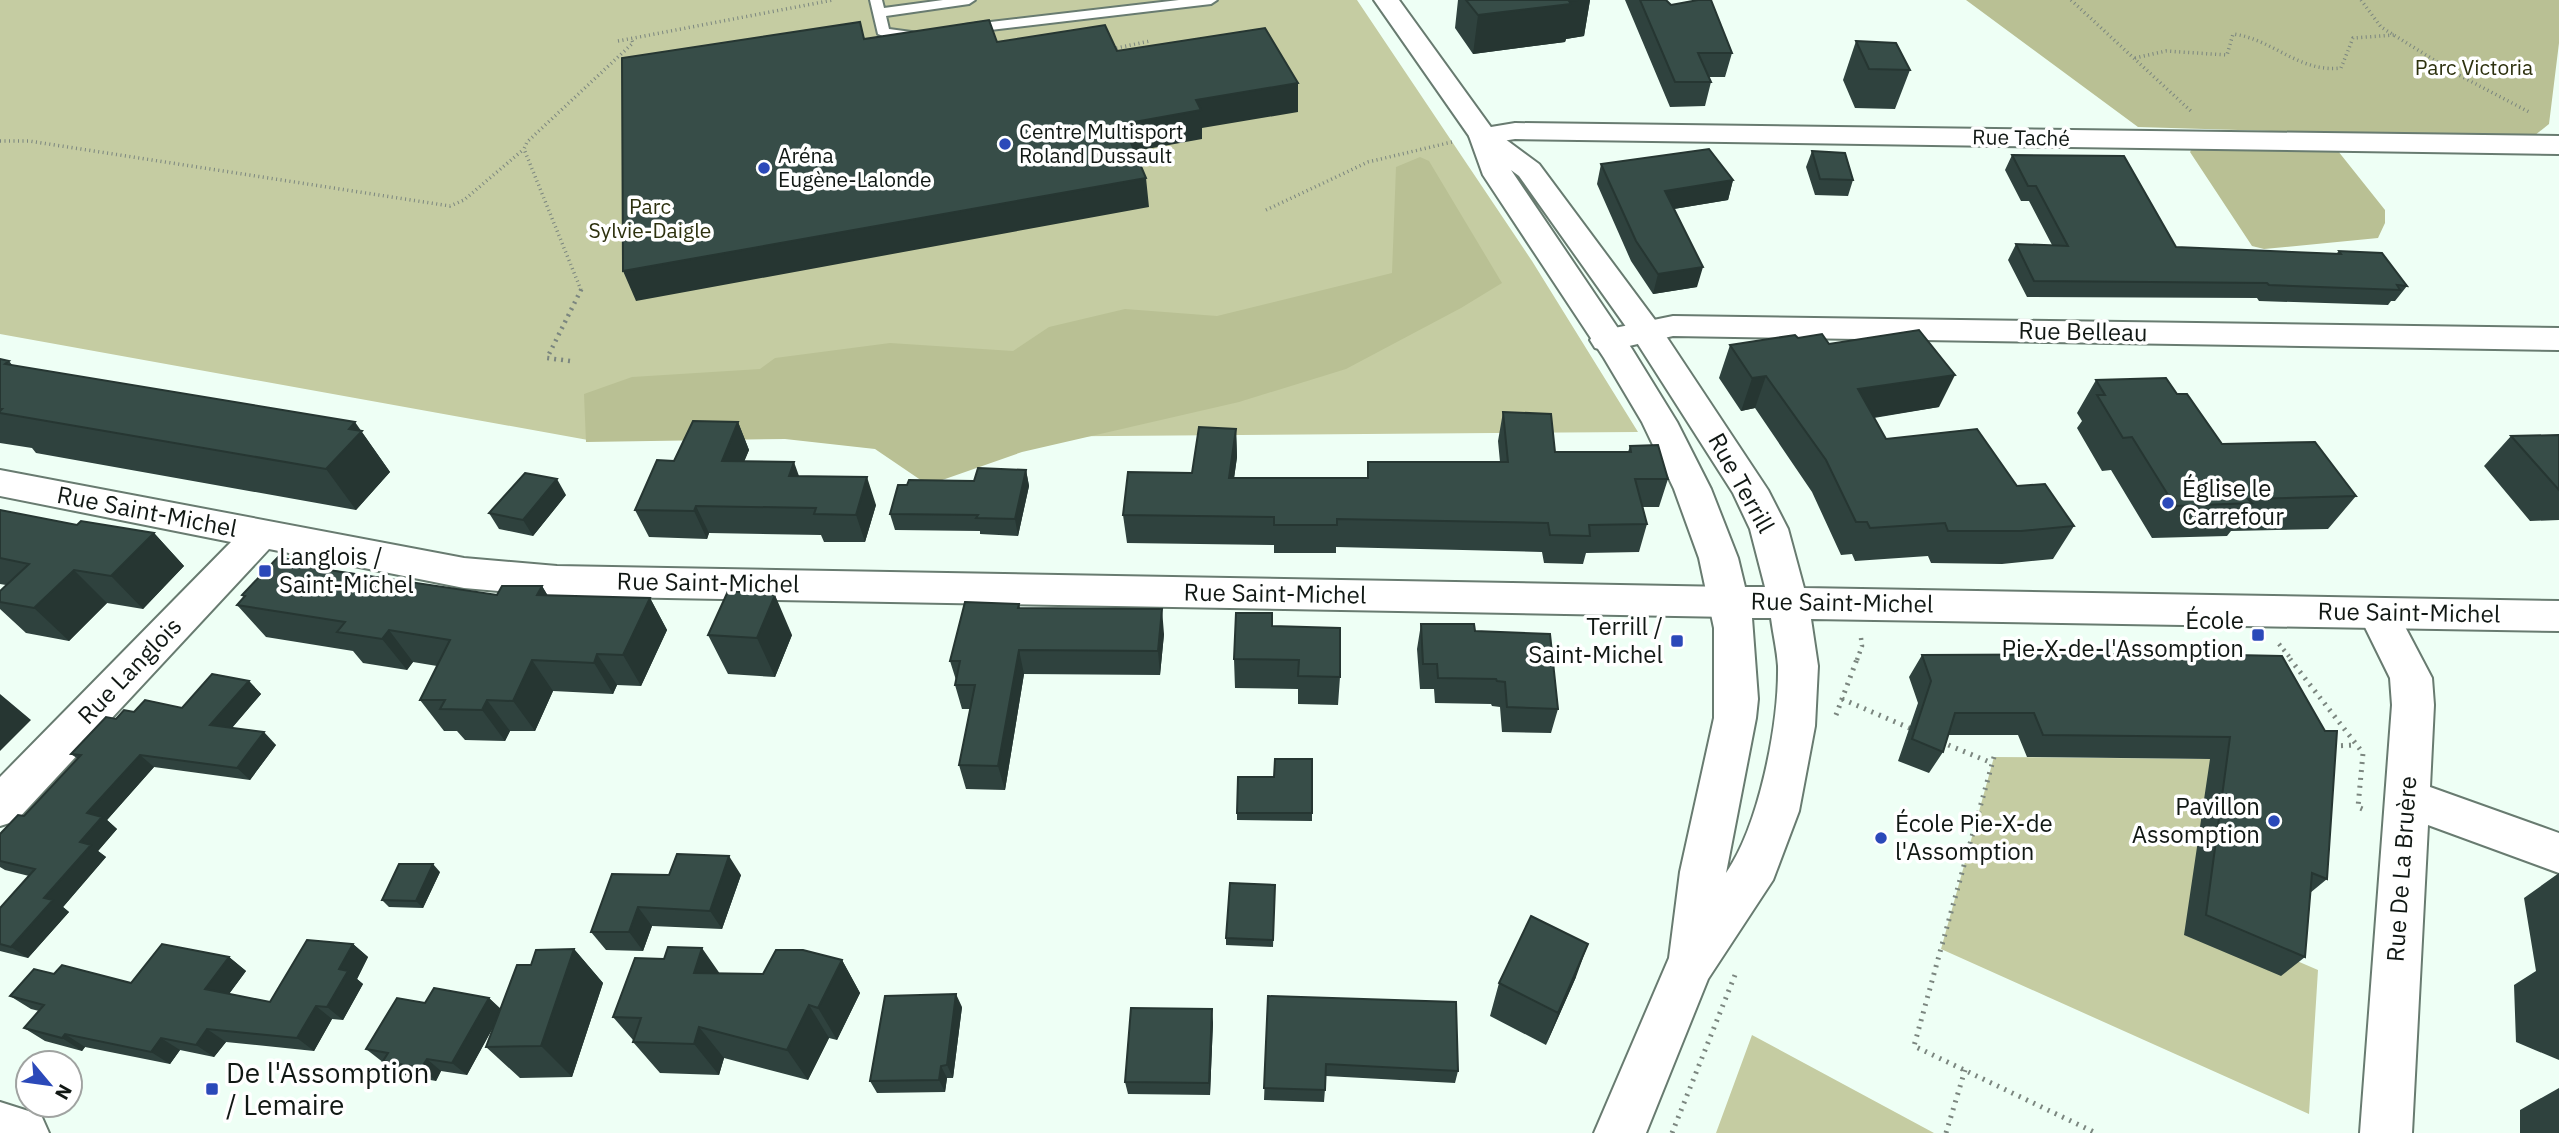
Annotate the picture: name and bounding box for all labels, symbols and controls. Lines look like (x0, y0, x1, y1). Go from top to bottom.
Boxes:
park label: Parc Victoria (2415, 53, 2533, 81)
place label: Centre Multisport Roland Dussault (1019, 117, 1184, 169)
street label: Rue Taché (1972, 122, 2070, 152)
marker: Centre Multisport Roland Dussault (997, 136, 1013, 152)
place label: Aréna Eugène-Lalonde (778, 141, 932, 193)
marker: Aréna Eugène-Lalonde (756, 160, 772, 176)
park label: Parc Sylvie-Daigle (589, 192, 711, 244)
street label: Rue Belleau (2018, 314, 2148, 348)
street label: Rue Terrill (1701, 427, 1782, 538)
place label: Église le Carrefour (2182, 472, 2284, 532)
street label: Rue Saint-Michel (54, 478, 240, 544)
marker: Église le Carrefour (2160, 495, 2176, 511)
place label: Langlois / Saint-Michel (279, 540, 414, 600)
marker: Langlois / Saint-Michel (257, 563, 273, 579)
street label: Rue Saint-Michel (616, 564, 800, 600)
street label: Rue Saint-Michel (1183, 575, 1367, 611)
street label: Rue Saint-Michel (1750, 584, 1934, 620)
street label: Rue Saint-Michel (2317, 594, 2501, 630)
place label: École Pie-X-de-l'Assomption (2002, 604, 2244, 664)
street label: Rue Langlois (70, 610, 188, 731)
place label: Terrill / Saint-Michel (1528, 610, 1663, 670)
marker: École Pie-X-de-l'Assomption (2250, 627, 2266, 643)
marker: Terrill / Saint-Michel (1669, 633, 1685, 649)
street label: Rue De La Bruère (2379, 775, 2423, 963)
place label: Pavillon Assomption (2132, 790, 2260, 850)
place label: École Pie-X-de l'Assomption (1895, 807, 2053, 867)
marker: Pavillon Assomption (2266, 813, 2282, 829)
marker: École Pie-X-de l'Assomption (1873, 830, 1889, 846)
north arrow (14, 1049, 84, 1119)
place label: De l'Assomption / Lemaire (226, 1054, 429, 1123)
text: N (50, 1080, 78, 1104)
marker: De l'Assomption / Lemaire (204, 1081, 220, 1097)

